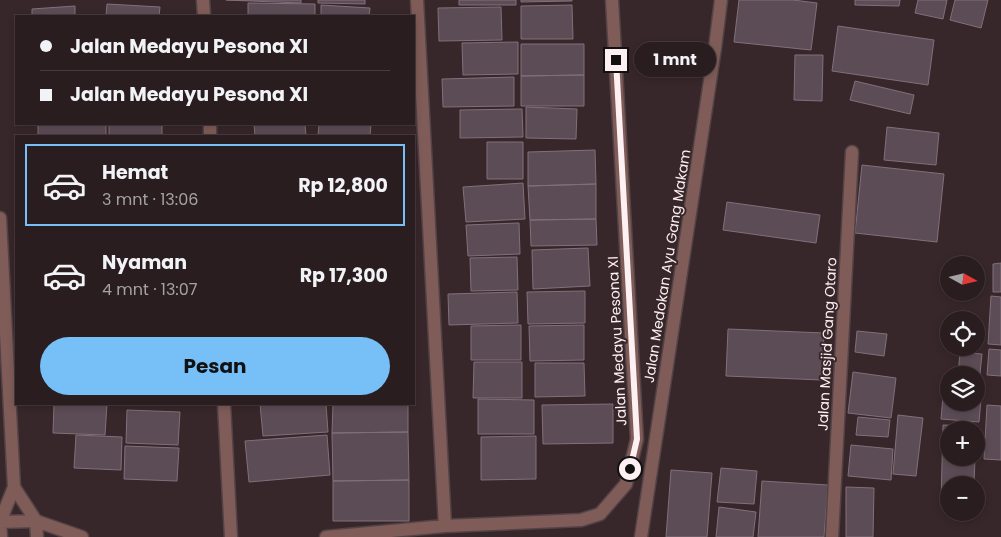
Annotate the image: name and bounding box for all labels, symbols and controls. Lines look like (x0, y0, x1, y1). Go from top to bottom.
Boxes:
text: Jalan Medayu Pesona XI (70, 33, 308, 60)
callout: 1 mnt (634, 42, 716, 78)
text: 1 mnt (653, 48, 697, 71)
route end (605, 49, 627, 71)
text: Jalan Medayu Pesona XI (70, 81, 308, 108)
street label: Jalan Medokan Ayu Gang Makam (639, 148, 695, 384)
text: Hemat (102, 159, 168, 186)
icon: car (42, 163, 87, 208)
text: Rp 12,800 (298, 172, 388, 199)
text: 3 mnt · 13:06 (102, 188, 198, 211)
text: Nyaman (102, 249, 187, 276)
icon: car (42, 253, 87, 298)
street label: Jalan Medayu Pesona XI (603, 256, 631, 426)
north arrow (940, 256, 985, 301)
map controls (940, 256, 985, 521)
street label: Jalan Masjid Gang Otaro (812, 257, 842, 431)
text: Rp 17,300 (300, 262, 388, 289)
text: 4 mnt · 13:07 (102, 278, 198, 301)
button: locate (940, 311, 985, 356)
button: Pesan (40, 337, 390, 395)
button: layers (940, 366, 985, 411)
button: + (940, 421, 985, 466)
route start (619, 458, 641, 480)
button: − (940, 476, 985, 521)

